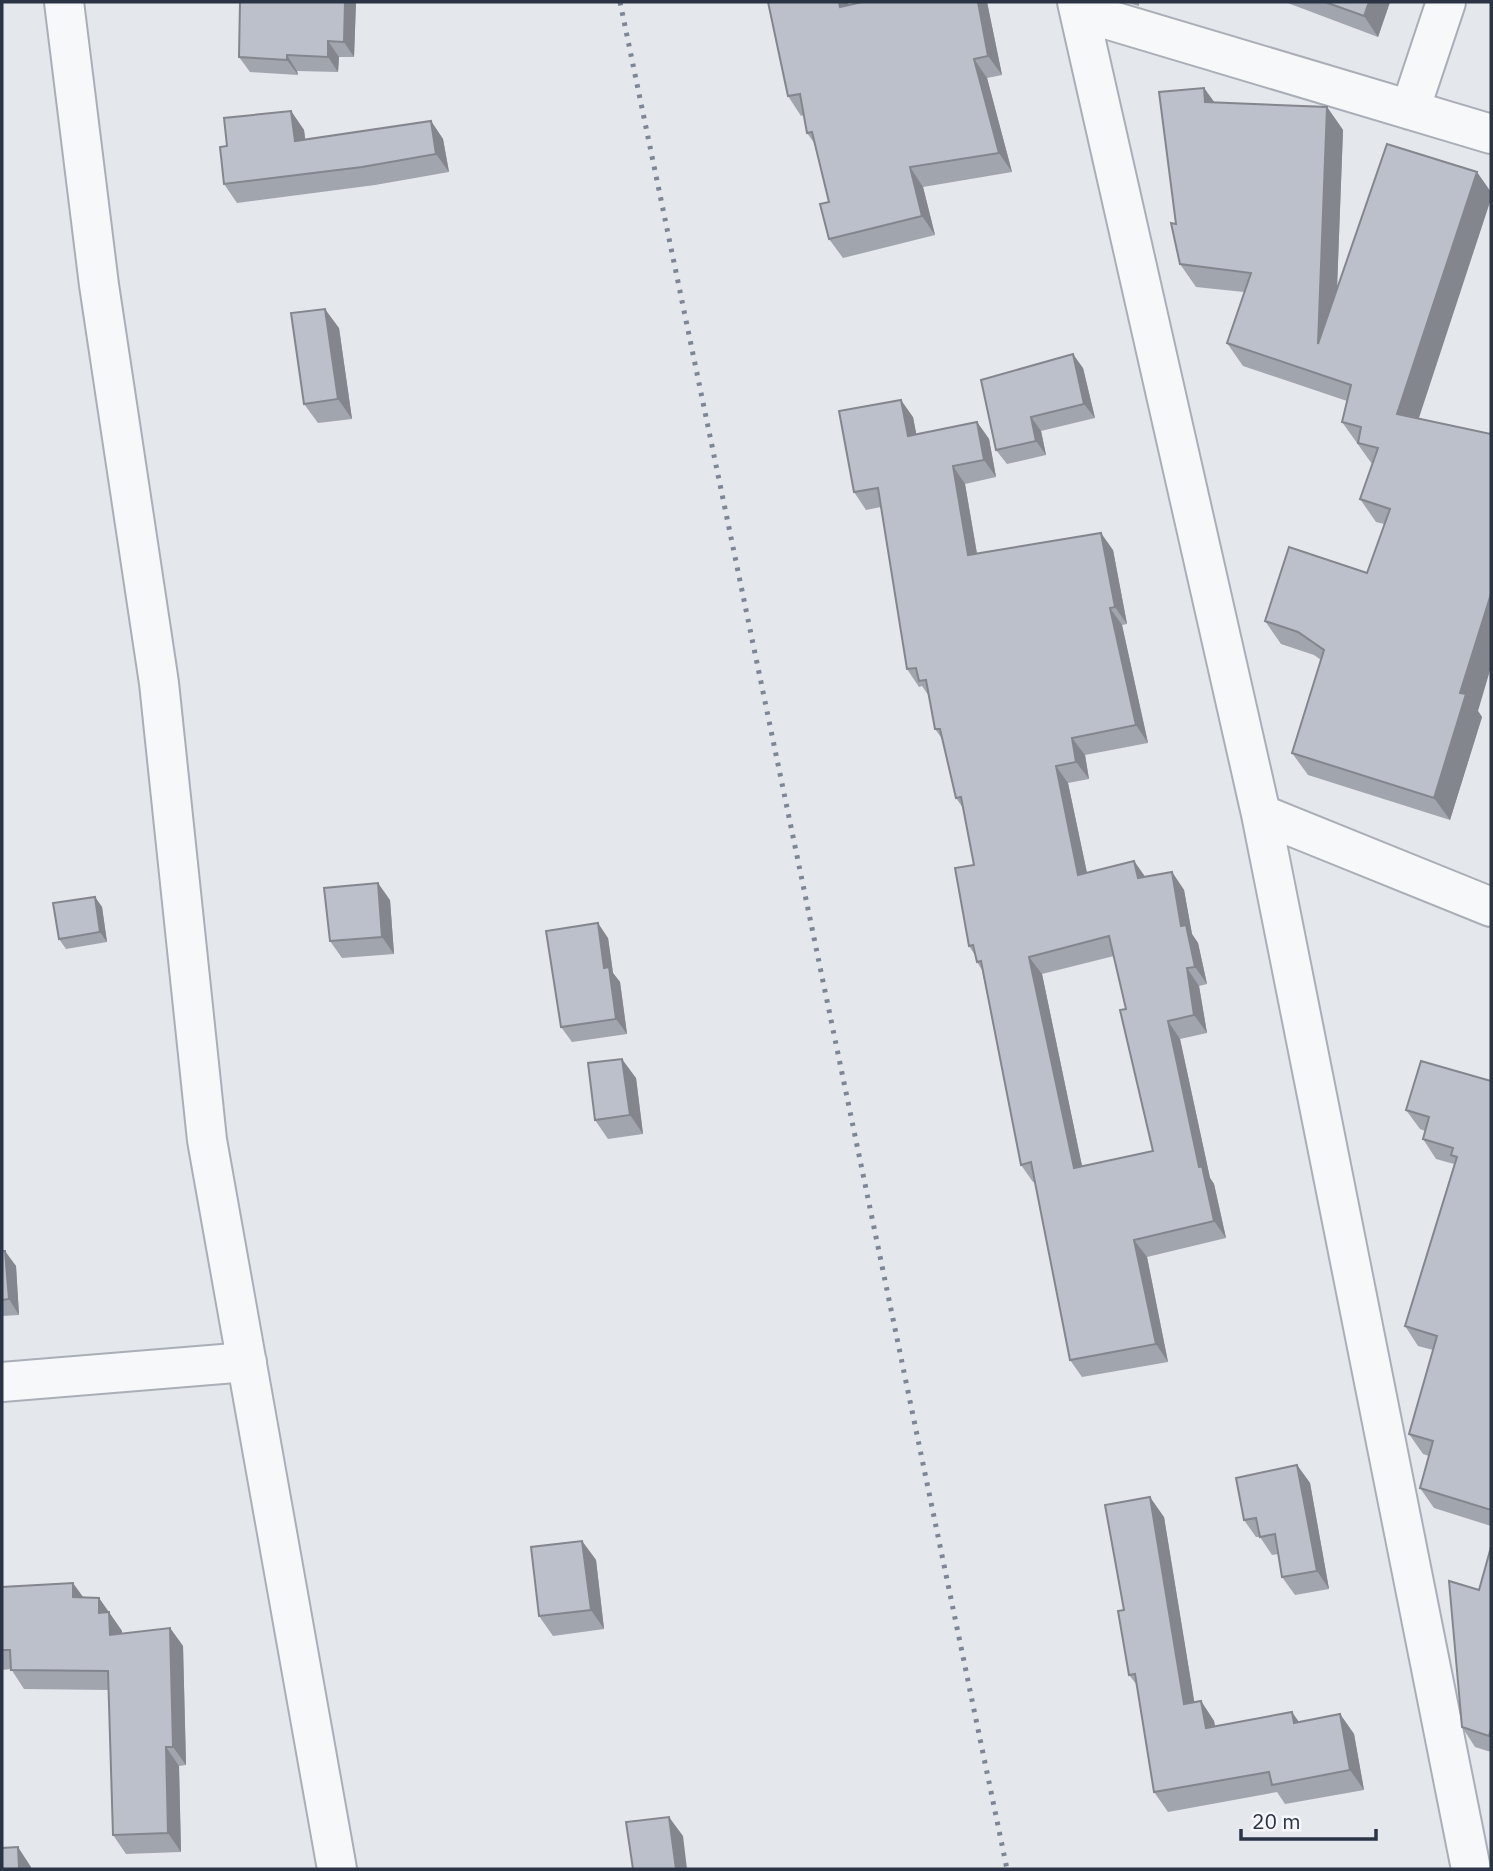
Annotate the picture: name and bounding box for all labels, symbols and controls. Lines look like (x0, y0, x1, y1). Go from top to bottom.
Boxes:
scale bar (1241, 1798, 1376, 1842)
text: 20 m (1252, 1807, 1301, 1835)

